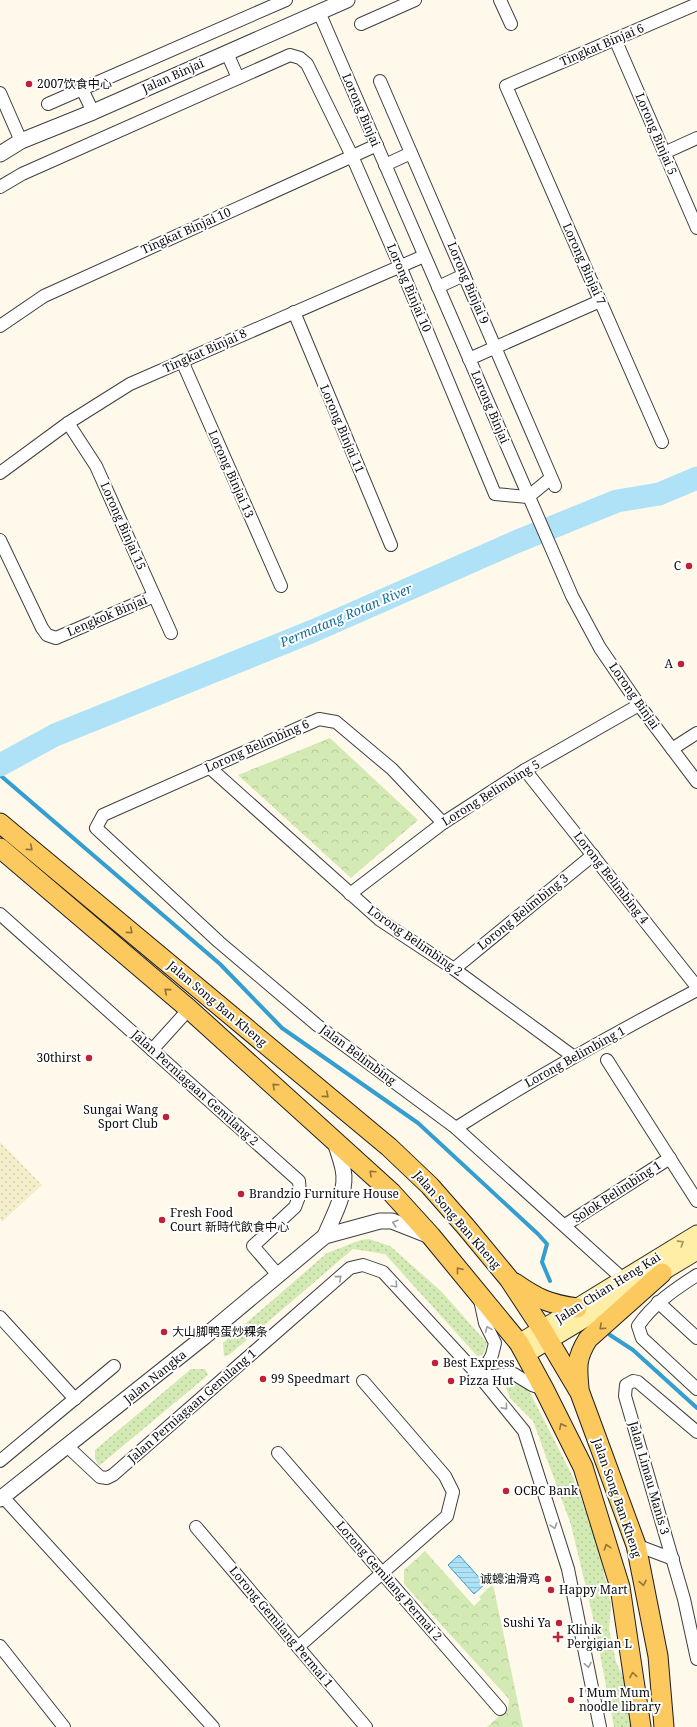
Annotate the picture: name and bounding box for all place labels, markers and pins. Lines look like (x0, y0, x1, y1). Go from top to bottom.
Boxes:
place label: 2007饮食中心 (37, 75, 112, 92)
marker: 2007饮食中心 (24, 79, 34, 89)
place label: C (674, 557, 681, 574)
marker: C (684, 561, 694, 571)
place label: A (665, 655, 674, 672)
marker: A (676, 659, 686, 669)
place label: 30thirst (37, 1049, 81, 1066)
marker: 30thirst (84, 1053, 94, 1063)
place label: Sungai Wang Sport Club (83, 1101, 159, 1132)
marker: Sungai Wang Sport Club (161, 1112, 171, 1122)
place label: Brandzio Furniture House (249, 1185, 399, 1202)
marker: Brandzio Furniture House (236, 1189, 246, 1199)
place label: Fresh Food Court 新時代飲食中心 (170, 1204, 289, 1235)
marker: Fresh Food Court 新時代飲食中心 (157, 1215, 167, 1225)
place label: 大山脚鸭蛋炒粿条 (172, 1323, 268, 1340)
marker: 大山脚鸭蛋炒粿条 (159, 1327, 169, 1337)
place label: Best Express (443, 1354, 515, 1371)
marker: Best Express (430, 1358, 440, 1368)
place label: 99 Speedmart (271, 1370, 350, 1387)
place label: Pizza Hut (459, 1372, 514, 1389)
marker: 99 Speedmart (258, 1374, 268, 1384)
marker: Pizza Hut (446, 1376, 456, 1386)
place label: OCBC Bank (514, 1482, 579, 1499)
marker: OCBC Bank (501, 1486, 511, 1496)
place label: 诚蠔油滑鸡 (480, 1570, 540, 1587)
marker: 诚蠔油滑鸡 (543, 1574, 553, 1584)
place label: Happy Mart (559, 1581, 628, 1598)
marker: Happy Mart (546, 1585, 556, 1595)
place label: Sushi Ya (503, 1614, 551, 1631)
marker: Sushi Ya (554, 1618, 564, 1628)
place label: Klinik Pergigian L (567, 1621, 632, 1652)
marker: Klinik Pergigian L (552, 1631, 564, 1643)
place label: I Mum Mum noodle library (579, 1684, 661, 1715)
marker: I Mum Mum noodle library (566, 1695, 576, 1705)

